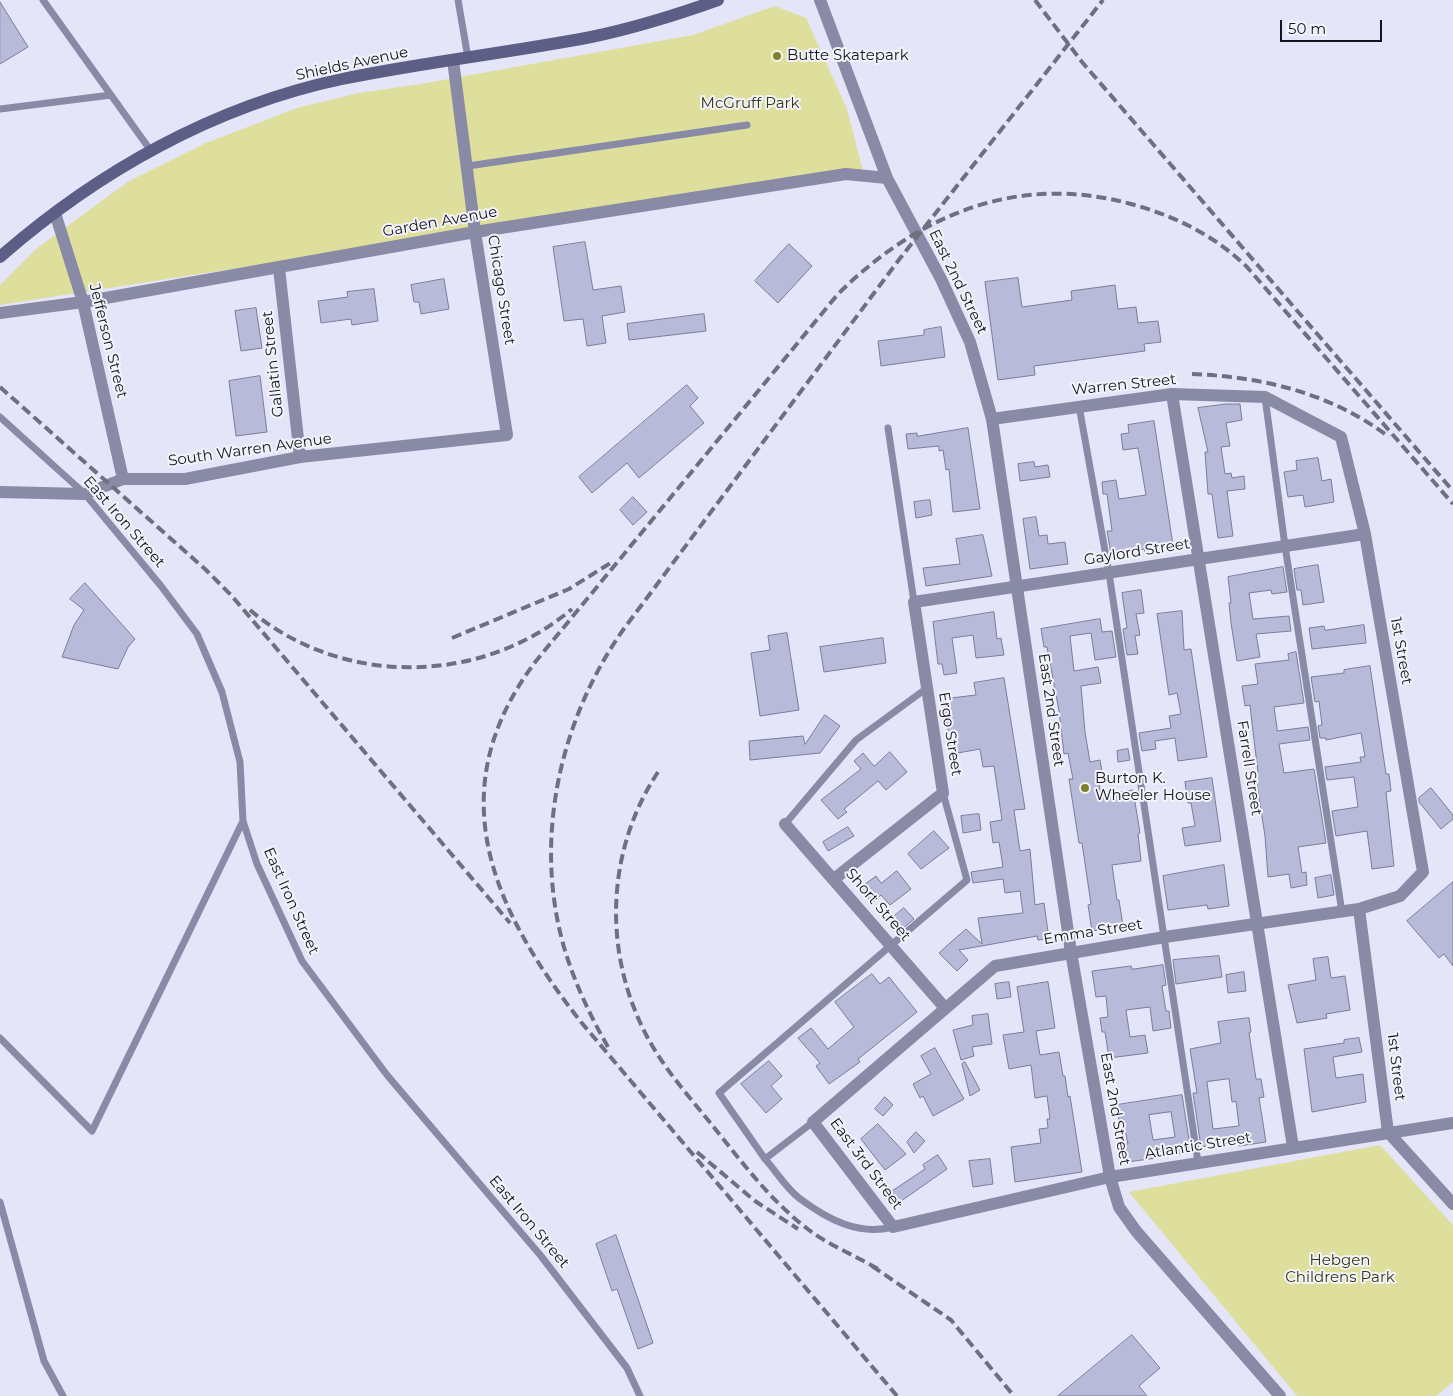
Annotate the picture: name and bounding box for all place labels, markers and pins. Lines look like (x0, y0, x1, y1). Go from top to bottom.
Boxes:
place label: Butte Skatepark (787, 47, 909, 65)
marker: Butte Skatepark (771, 50, 783, 62)
place label: Burton K. Wheeler House (1095, 770, 1211, 805)
marker: Burton K. Wheeler House (1079, 782, 1091, 794)

